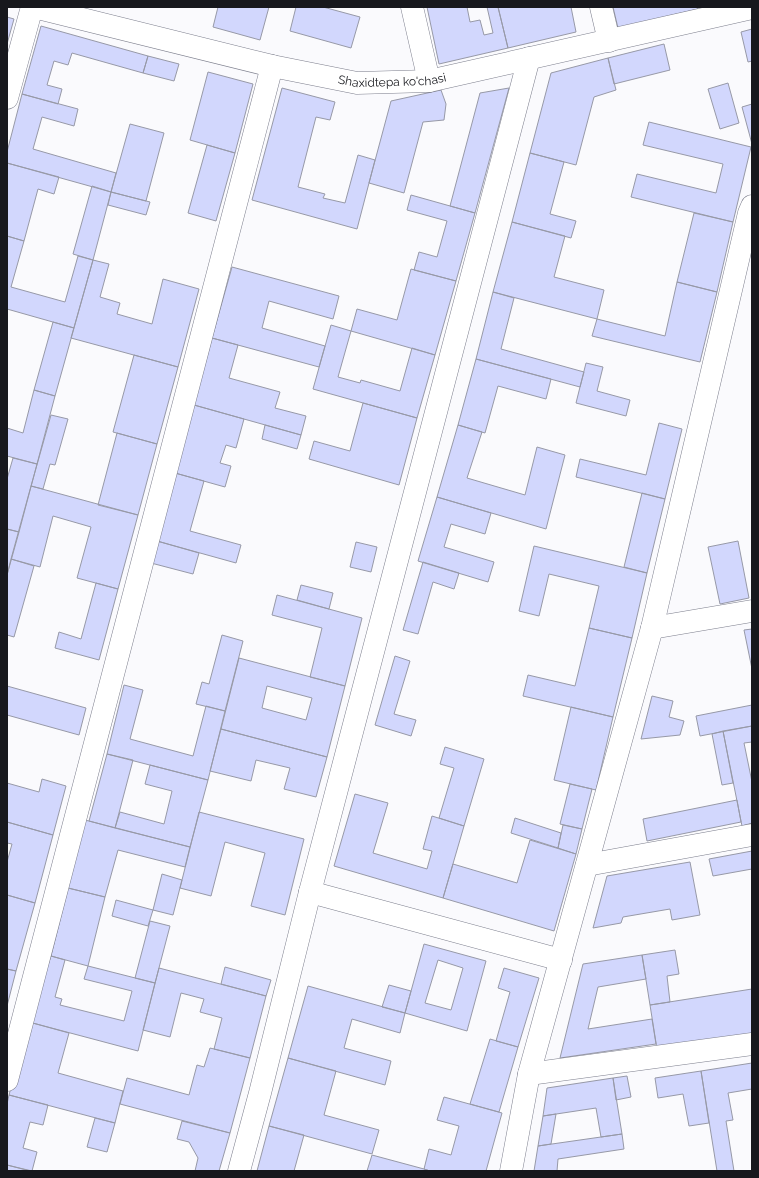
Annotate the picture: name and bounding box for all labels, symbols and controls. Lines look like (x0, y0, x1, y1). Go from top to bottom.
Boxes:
street label: Shaxidtepa ko'chasi (337, 70, 447, 90)

